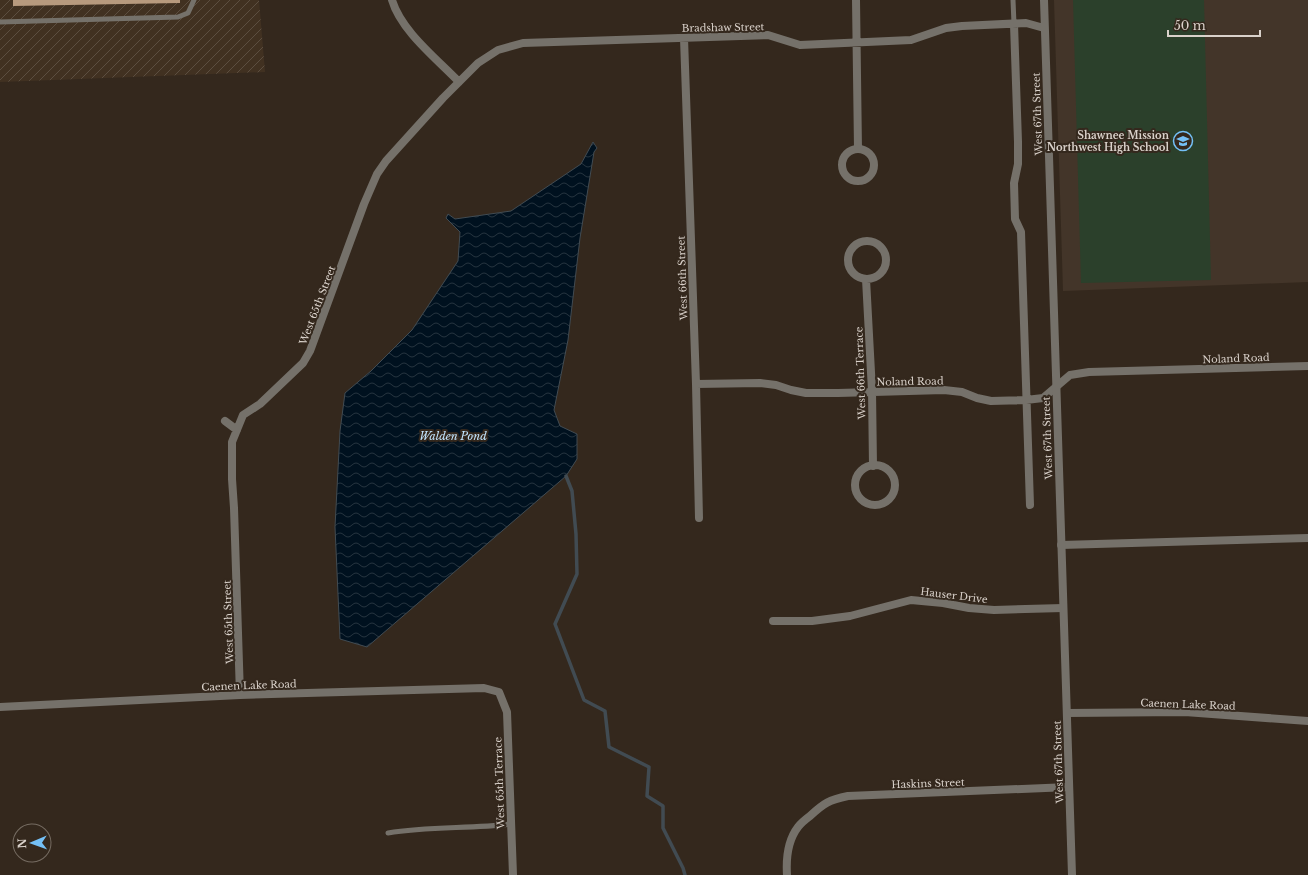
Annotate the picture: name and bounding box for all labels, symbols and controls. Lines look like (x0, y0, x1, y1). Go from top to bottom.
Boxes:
scale bar (1168, 12, 1260, 38)
text: 50 m (1174, 18, 1206, 33)
street label: Bradshaw Street (682, 20, 765, 35)
street label: West 67th Street (1030, 72, 1045, 157)
place label: Shawnee Mission Northwest High School (1047, 129, 1170, 154)
school or university icon: Shawnee Mission Northwest High School (1172, 130, 1194, 152)
street label: West 66th Street (675, 235, 691, 321)
street label: West 65th Street (296, 264, 339, 347)
street label: West 66th Terrace (852, 326, 869, 421)
street label: Noland Road (1202, 351, 1270, 366)
street label: Noland Road (876, 374, 944, 389)
street label: West 67th Street (1040, 396, 1055, 481)
water label: Walden Pond (419, 429, 487, 443)
street label: West 65th Street (221, 580, 236, 665)
street label: Hauser Drive (920, 585, 989, 606)
street label: Caenen Lake Road (201, 677, 297, 694)
street label: Caenen Lake Road (1140, 696, 1236, 713)
street label: West 67th Street (1051, 720, 1066, 805)
street label: West 65th Terrace (491, 736, 508, 830)
street label: Haskins Street (891, 776, 965, 791)
north arrow (12, 823, 52, 863)
text: N (15, 837, 29, 849)

